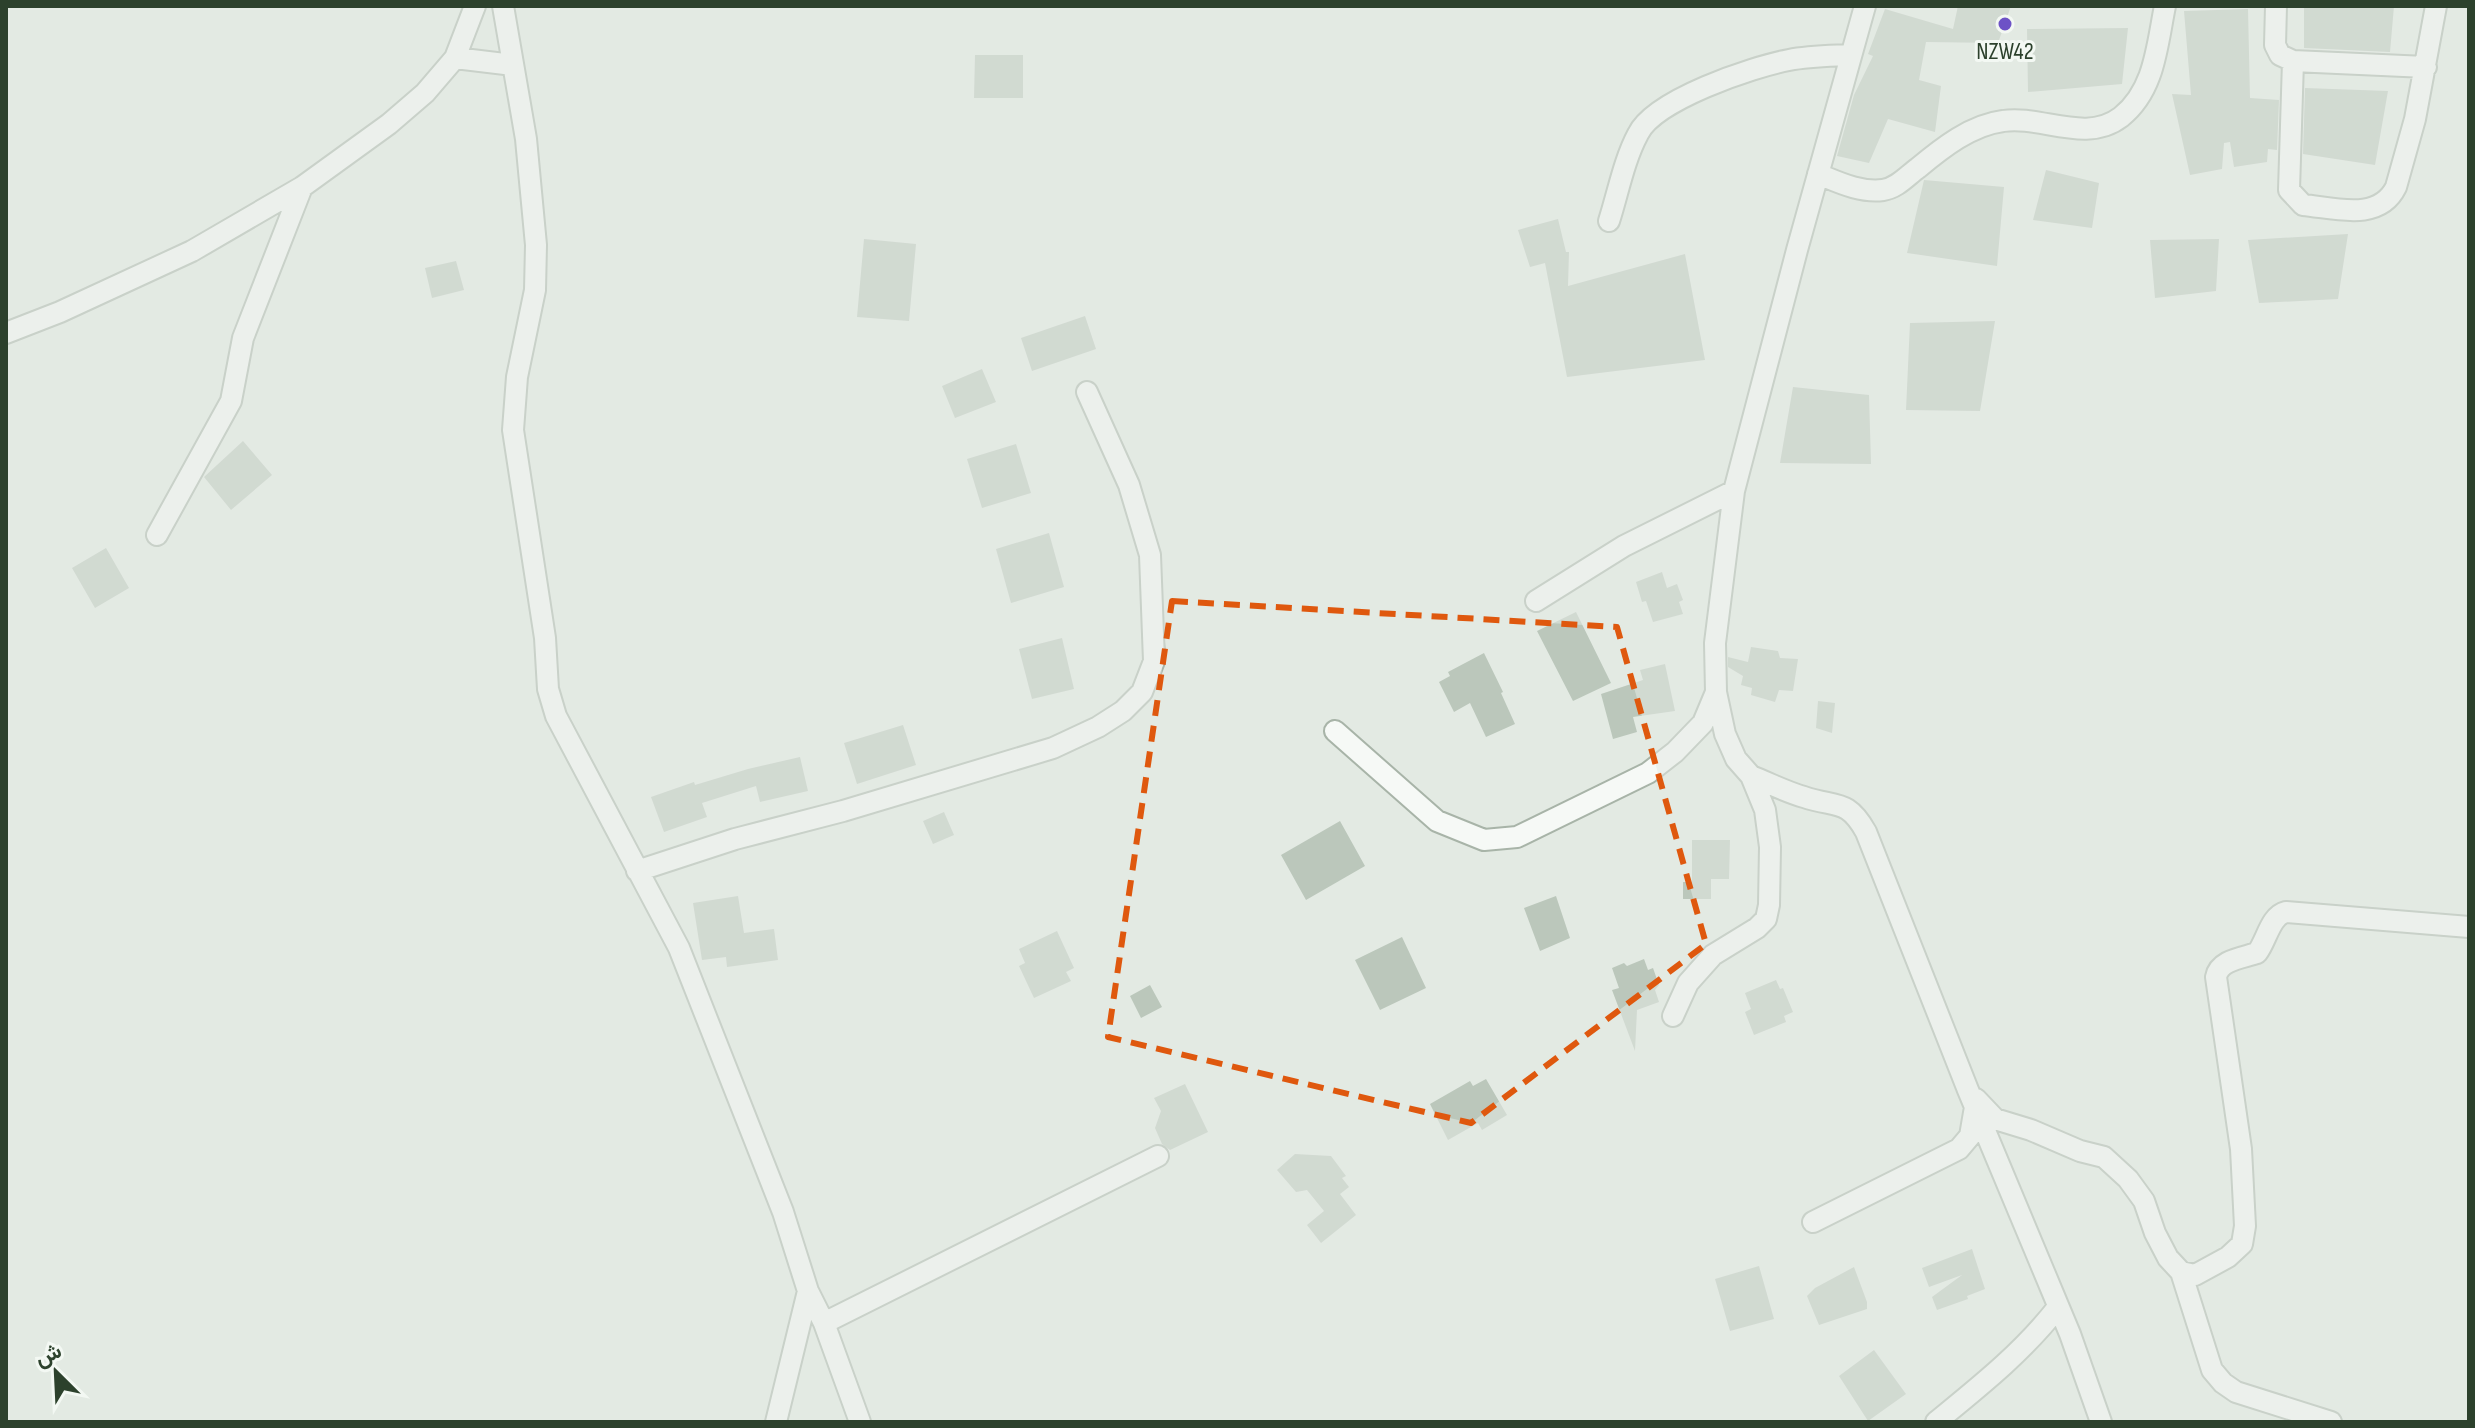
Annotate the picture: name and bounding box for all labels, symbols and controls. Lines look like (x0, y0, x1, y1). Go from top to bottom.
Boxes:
marker: NZW42 (1996, 15, 2014, 33)
place label: NZW42 (1976, 37, 2034, 66)
north arrow (16, 1332, 96, 1412)
text: ش (31, 1337, 66, 1373)

